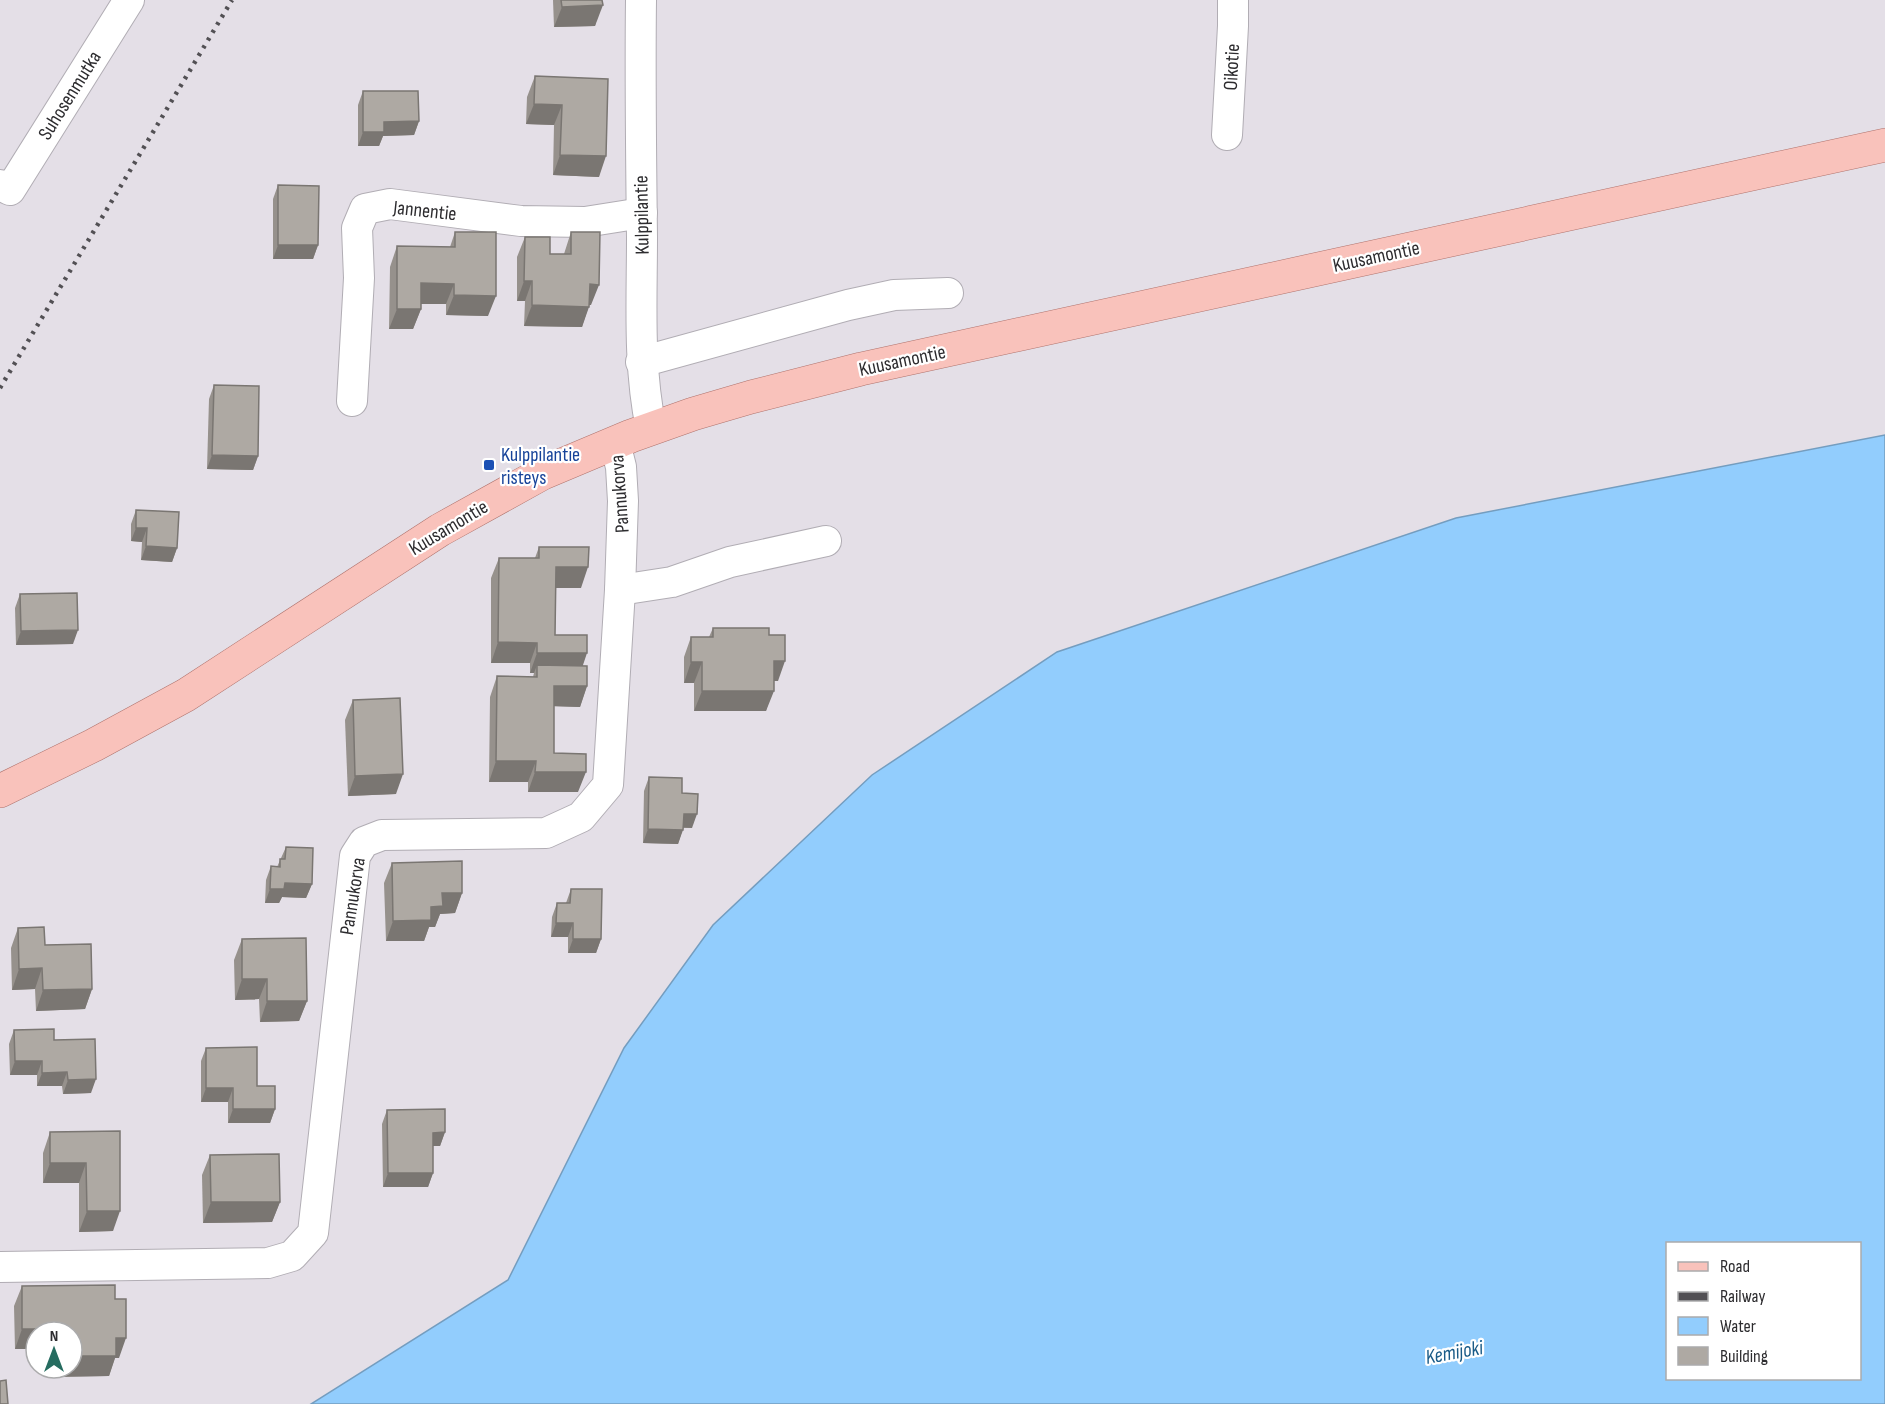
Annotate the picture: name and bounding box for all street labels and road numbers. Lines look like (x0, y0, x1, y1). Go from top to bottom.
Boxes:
street label: Oikotie (1219, 43, 1245, 91)
street label: Suhosenmutka (33, 47, 107, 144)
street label: Kulppilantie (629, 175, 655, 255)
street label: Jannentie (391, 196, 458, 226)
street label: Kuusamontie (1331, 236, 1422, 278)
street label: Kuusamontie (857, 340, 948, 382)
street label: Pannukorva (605, 454, 635, 534)
street label: Kuusamontie (405, 495, 492, 561)
street label: Pannukorva (335, 856, 371, 937)

